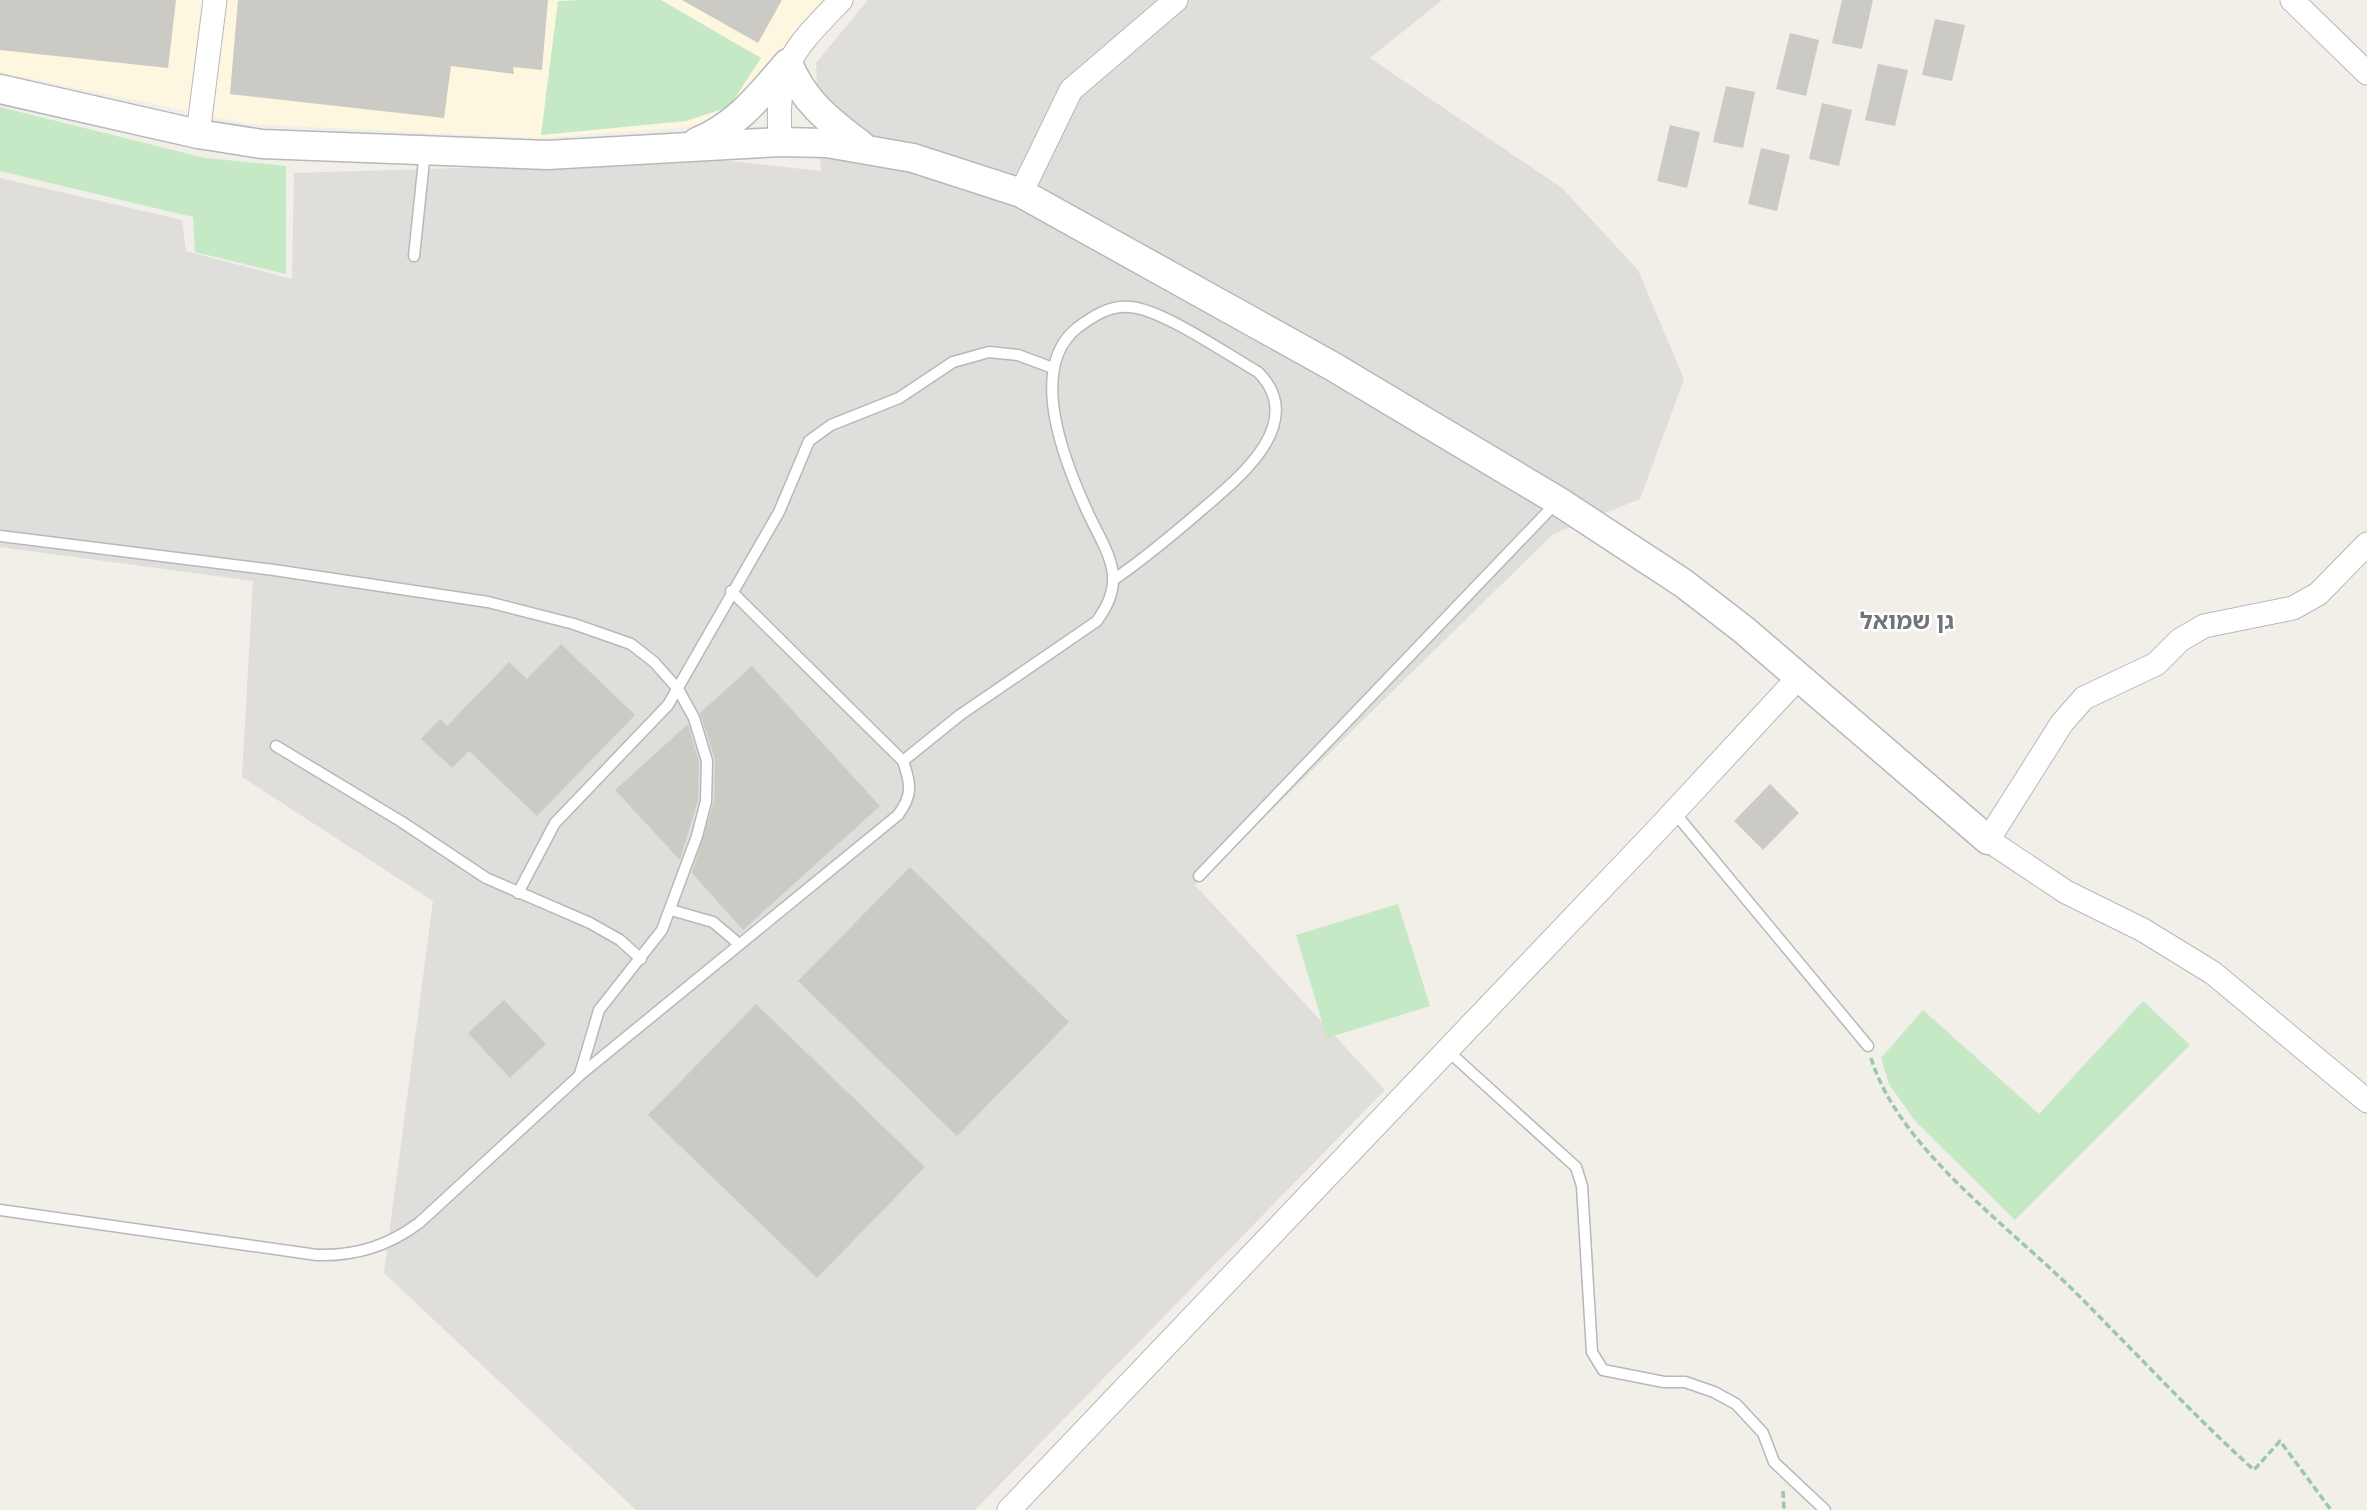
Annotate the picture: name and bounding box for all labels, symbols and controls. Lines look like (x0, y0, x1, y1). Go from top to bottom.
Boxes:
district label: גן שמואל (1860, 604, 1954, 636)

